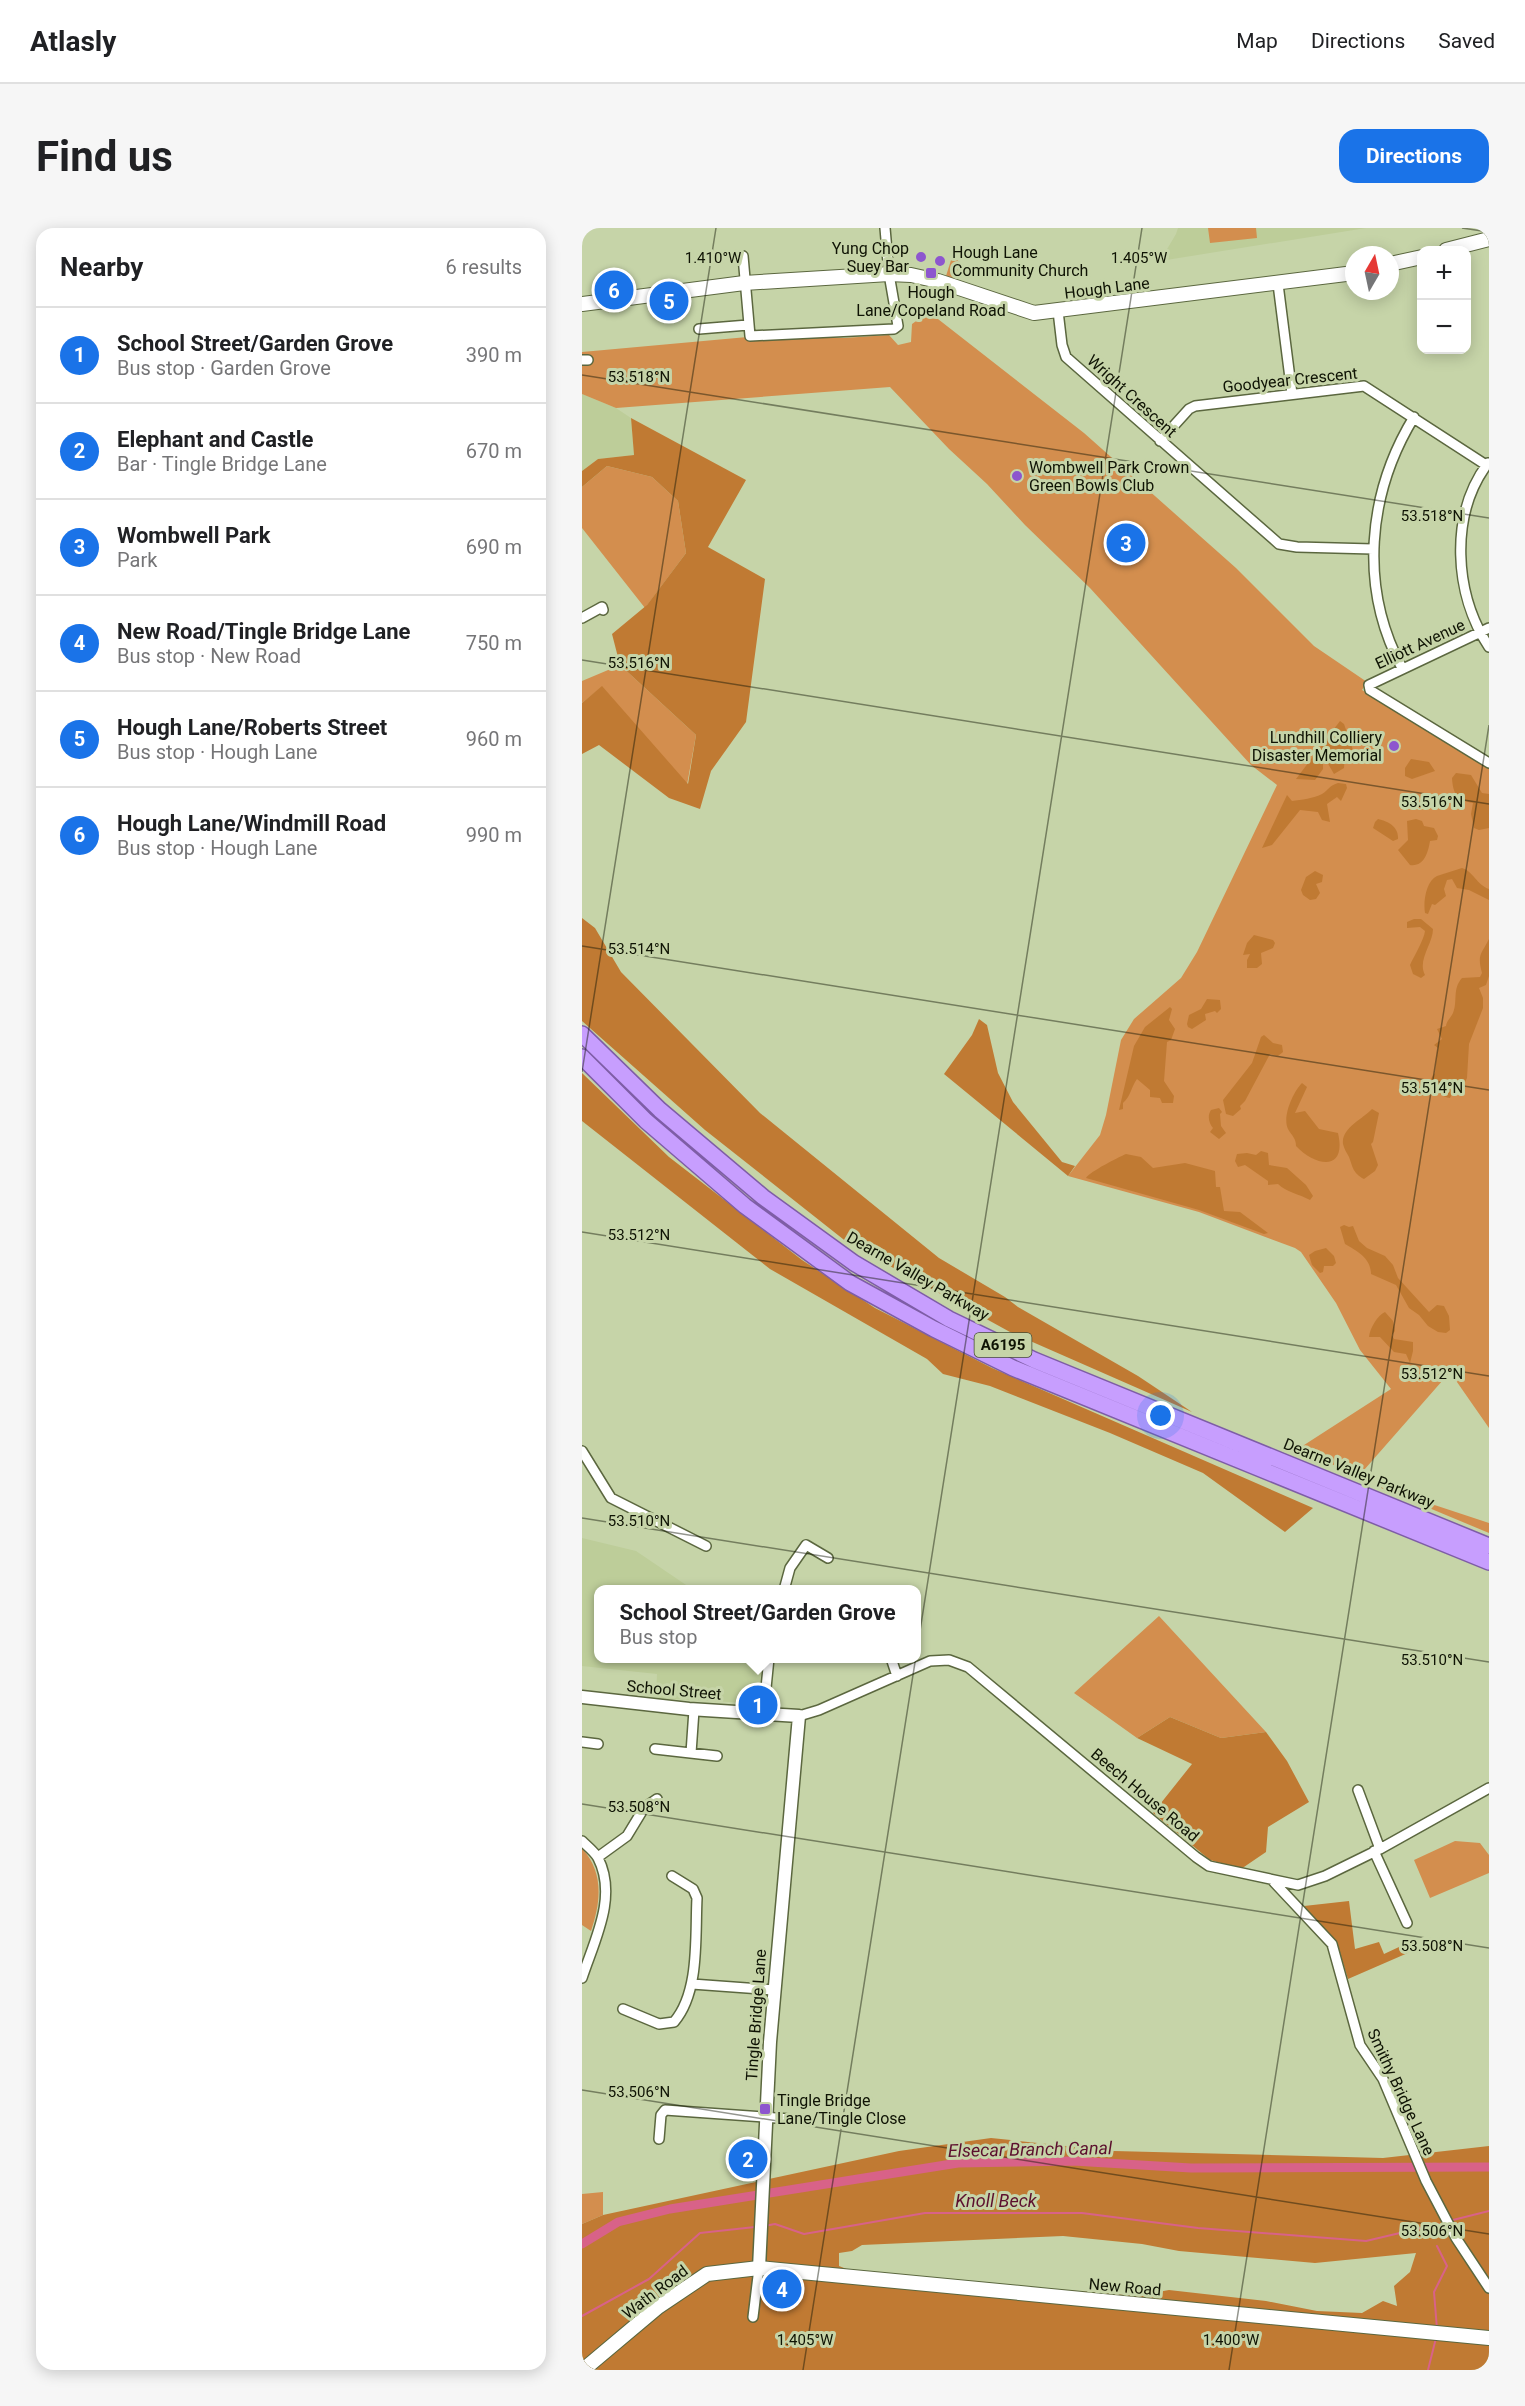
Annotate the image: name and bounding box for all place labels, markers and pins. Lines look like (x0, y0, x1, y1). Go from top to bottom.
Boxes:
place label: Yung Chop Suey Bar (832, 239, 910, 276)
place label: Hough Lane Community Church (952, 243, 1088, 280)
marker: Yung Chop Suey Bar (914, 250, 928, 264)
marker: Hough Lane Community Church (933, 254, 947, 268)
marker: Hough Lane/Copeland Road (924, 266, 938, 280)
pin: 6 (594, 268, 633, 312)
pin: 5 (650, 278, 688, 324)
place label: Hough Lane/Copeland Road (856, 283, 1006, 320)
place label: Wombwell Park Crown Green Bowls Club (1029, 458, 1189, 495)
marker: Wombwell Park Crown Green Bowls Club (1010, 469, 1024, 483)
pin: 3 (1106, 520, 1146, 566)
place label: Lundhill Colliery Disaster Memorial (1252, 728, 1382, 765)
marker: Lundhill Colliery Disaster Memorial (1387, 739, 1401, 753)
pin: 1 (738, 1682, 777, 1728)
place label: Tingle Bridge Lane/Tingle Close (777, 2091, 906, 2128)
marker: Tingle Bridge Lane/Tingle Close (758, 2102, 772, 2116)
pin: 2 (728, 2136, 768, 2182)
pin: 4 (762, 2266, 802, 2312)

